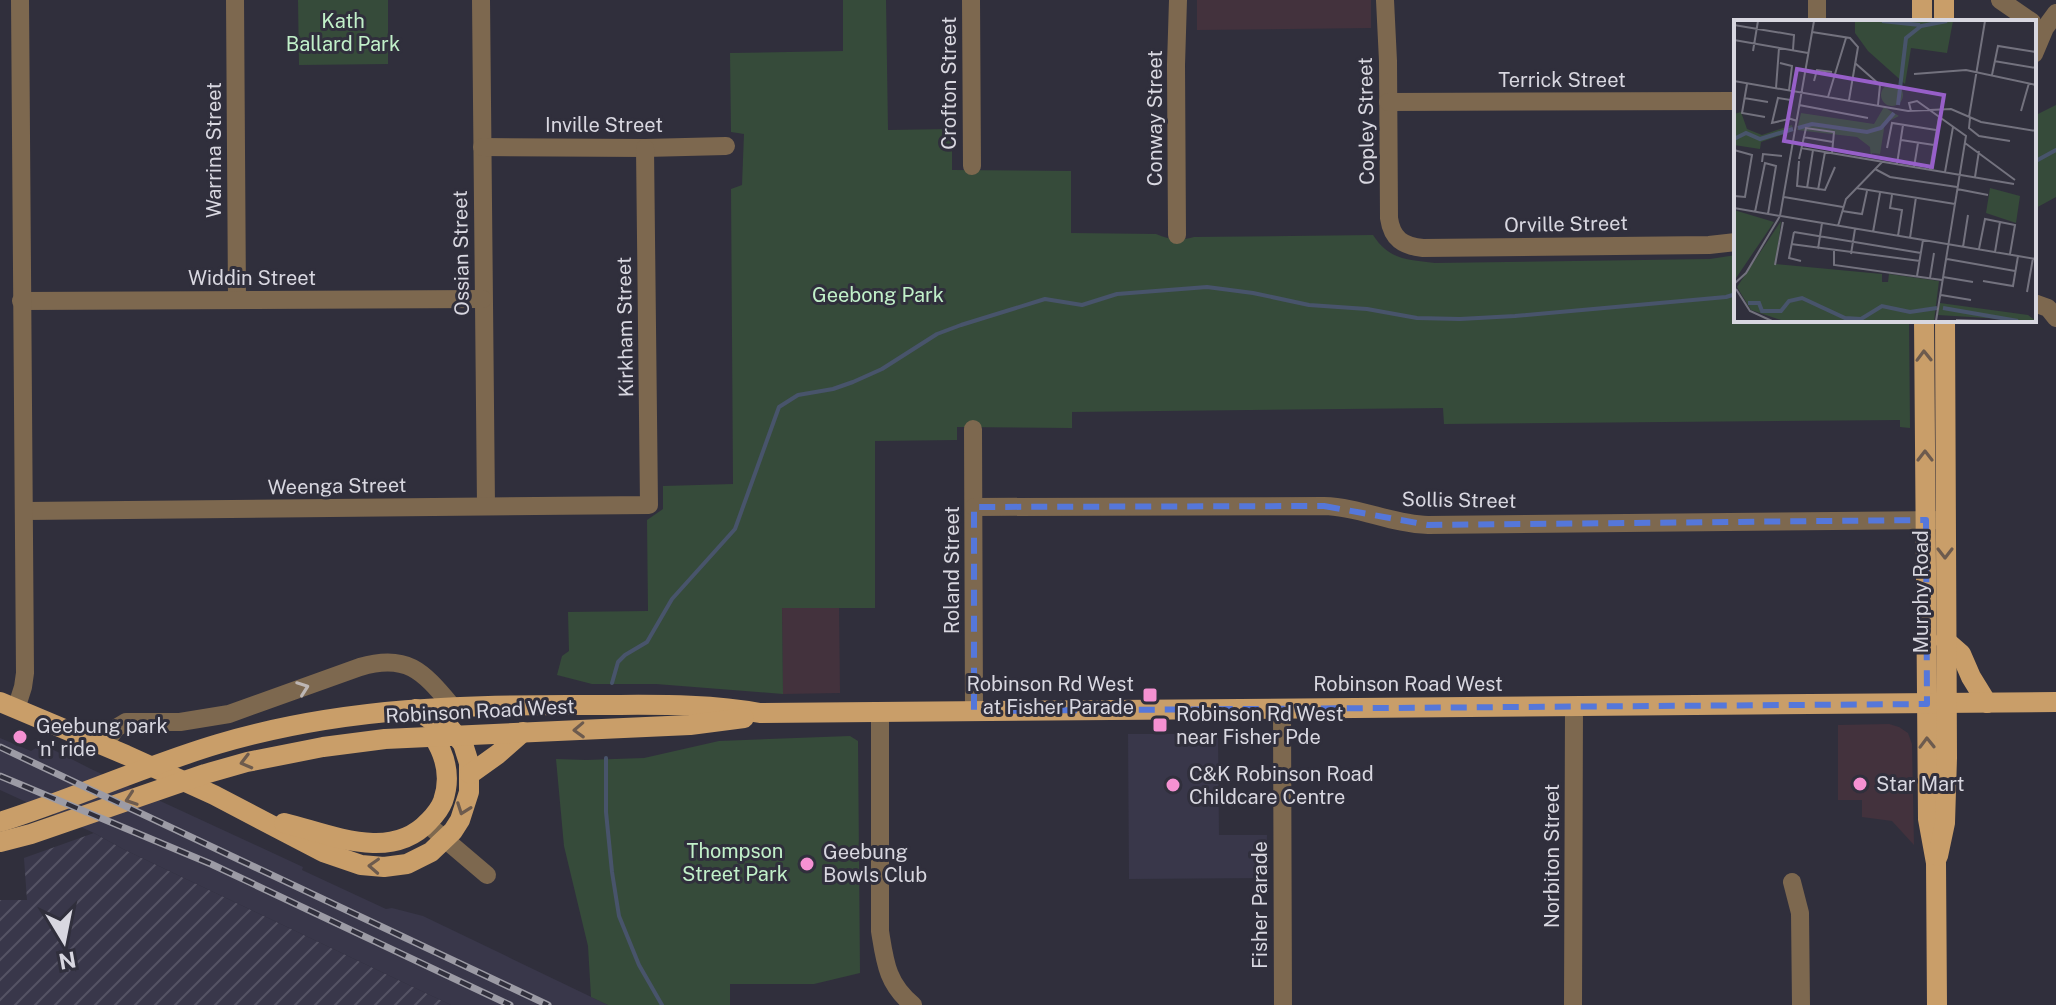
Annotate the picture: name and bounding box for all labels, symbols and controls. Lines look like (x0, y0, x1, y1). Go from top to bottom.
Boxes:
park label: Kath Ballard Park (286, 9, 400, 56)
street label: Crofton Street (937, 16, 961, 150)
inset map (1734, 20, 2036, 322)
street label: Conway Street (1143, 50, 1167, 186)
street label: Copley Street (1353, 57, 1379, 185)
street label: Terrick Street (1498, 68, 1626, 92)
street label: Warrina Street (202, 82, 226, 218)
street label: Inville Street (545, 113, 663, 137)
street label: Ossian Street (448, 190, 474, 316)
street label: Orville Street (1504, 211, 1628, 237)
street label: Kirkham Street (612, 256, 638, 398)
street label: Widdin Street (188, 266, 316, 290)
park label: Geebong Park (812, 283, 944, 307)
one-way arrow (1916, 349, 1933, 362)
one-way arrow (1916, 449, 1934, 462)
street label: Weenga Street (267, 473, 407, 499)
street label: Sollis Street (1401, 487, 1517, 513)
street label: Roland Street (940, 506, 964, 634)
street label: Murphy Road (1909, 530, 1933, 654)
one-way arrow (1936, 547, 1954, 560)
place label: Robinson Rd West at Fisher Parade (967, 672, 1134, 719)
street label: Robinson Road West (1313, 672, 1503, 696)
one-way arrow (295, 681, 309, 698)
marker: Robinson Rd West at Fisher Parade (1141, 686, 1159, 704)
street label: Robinson Road West (385, 694, 575, 728)
place label: Robinson Rd West near Fisher Pde (1176, 702, 1343, 749)
place label: Geebung park 'n' ride (36, 714, 168, 761)
marker: Robinson Rd West near Fisher Pde (1151, 716, 1169, 734)
one-way arrow (572, 721, 585, 738)
marker: Geebung park 'n' ride (11, 728, 29, 746)
one-way arrow (1918, 736, 1936, 749)
one-way arrow (239, 753, 253, 770)
place label: C&K Robinson Road Childcare Centre (1189, 762, 1374, 809)
place label: Star Mart (1876, 772, 1964, 796)
marker: Star Mart (1851, 775, 1869, 793)
marker: C&K Robinson Road Childcare Centre (1164, 776, 1182, 794)
street label: Norbiton Street (1540, 784, 1564, 928)
one-way arrow (125, 790, 139, 806)
one-way arrow (457, 801, 473, 815)
park label: Thompson Street Park (682, 839, 788, 886)
place label: Geebung Bowls Club (823, 840, 927, 887)
street label: Fisher Parade (1248, 841, 1272, 969)
marker: Geebung Bowls Club (798, 855, 816, 873)
one-way arrow (367, 858, 380, 875)
north arrow (24, 901, 104, 981)
text: N (57, 946, 78, 975)

